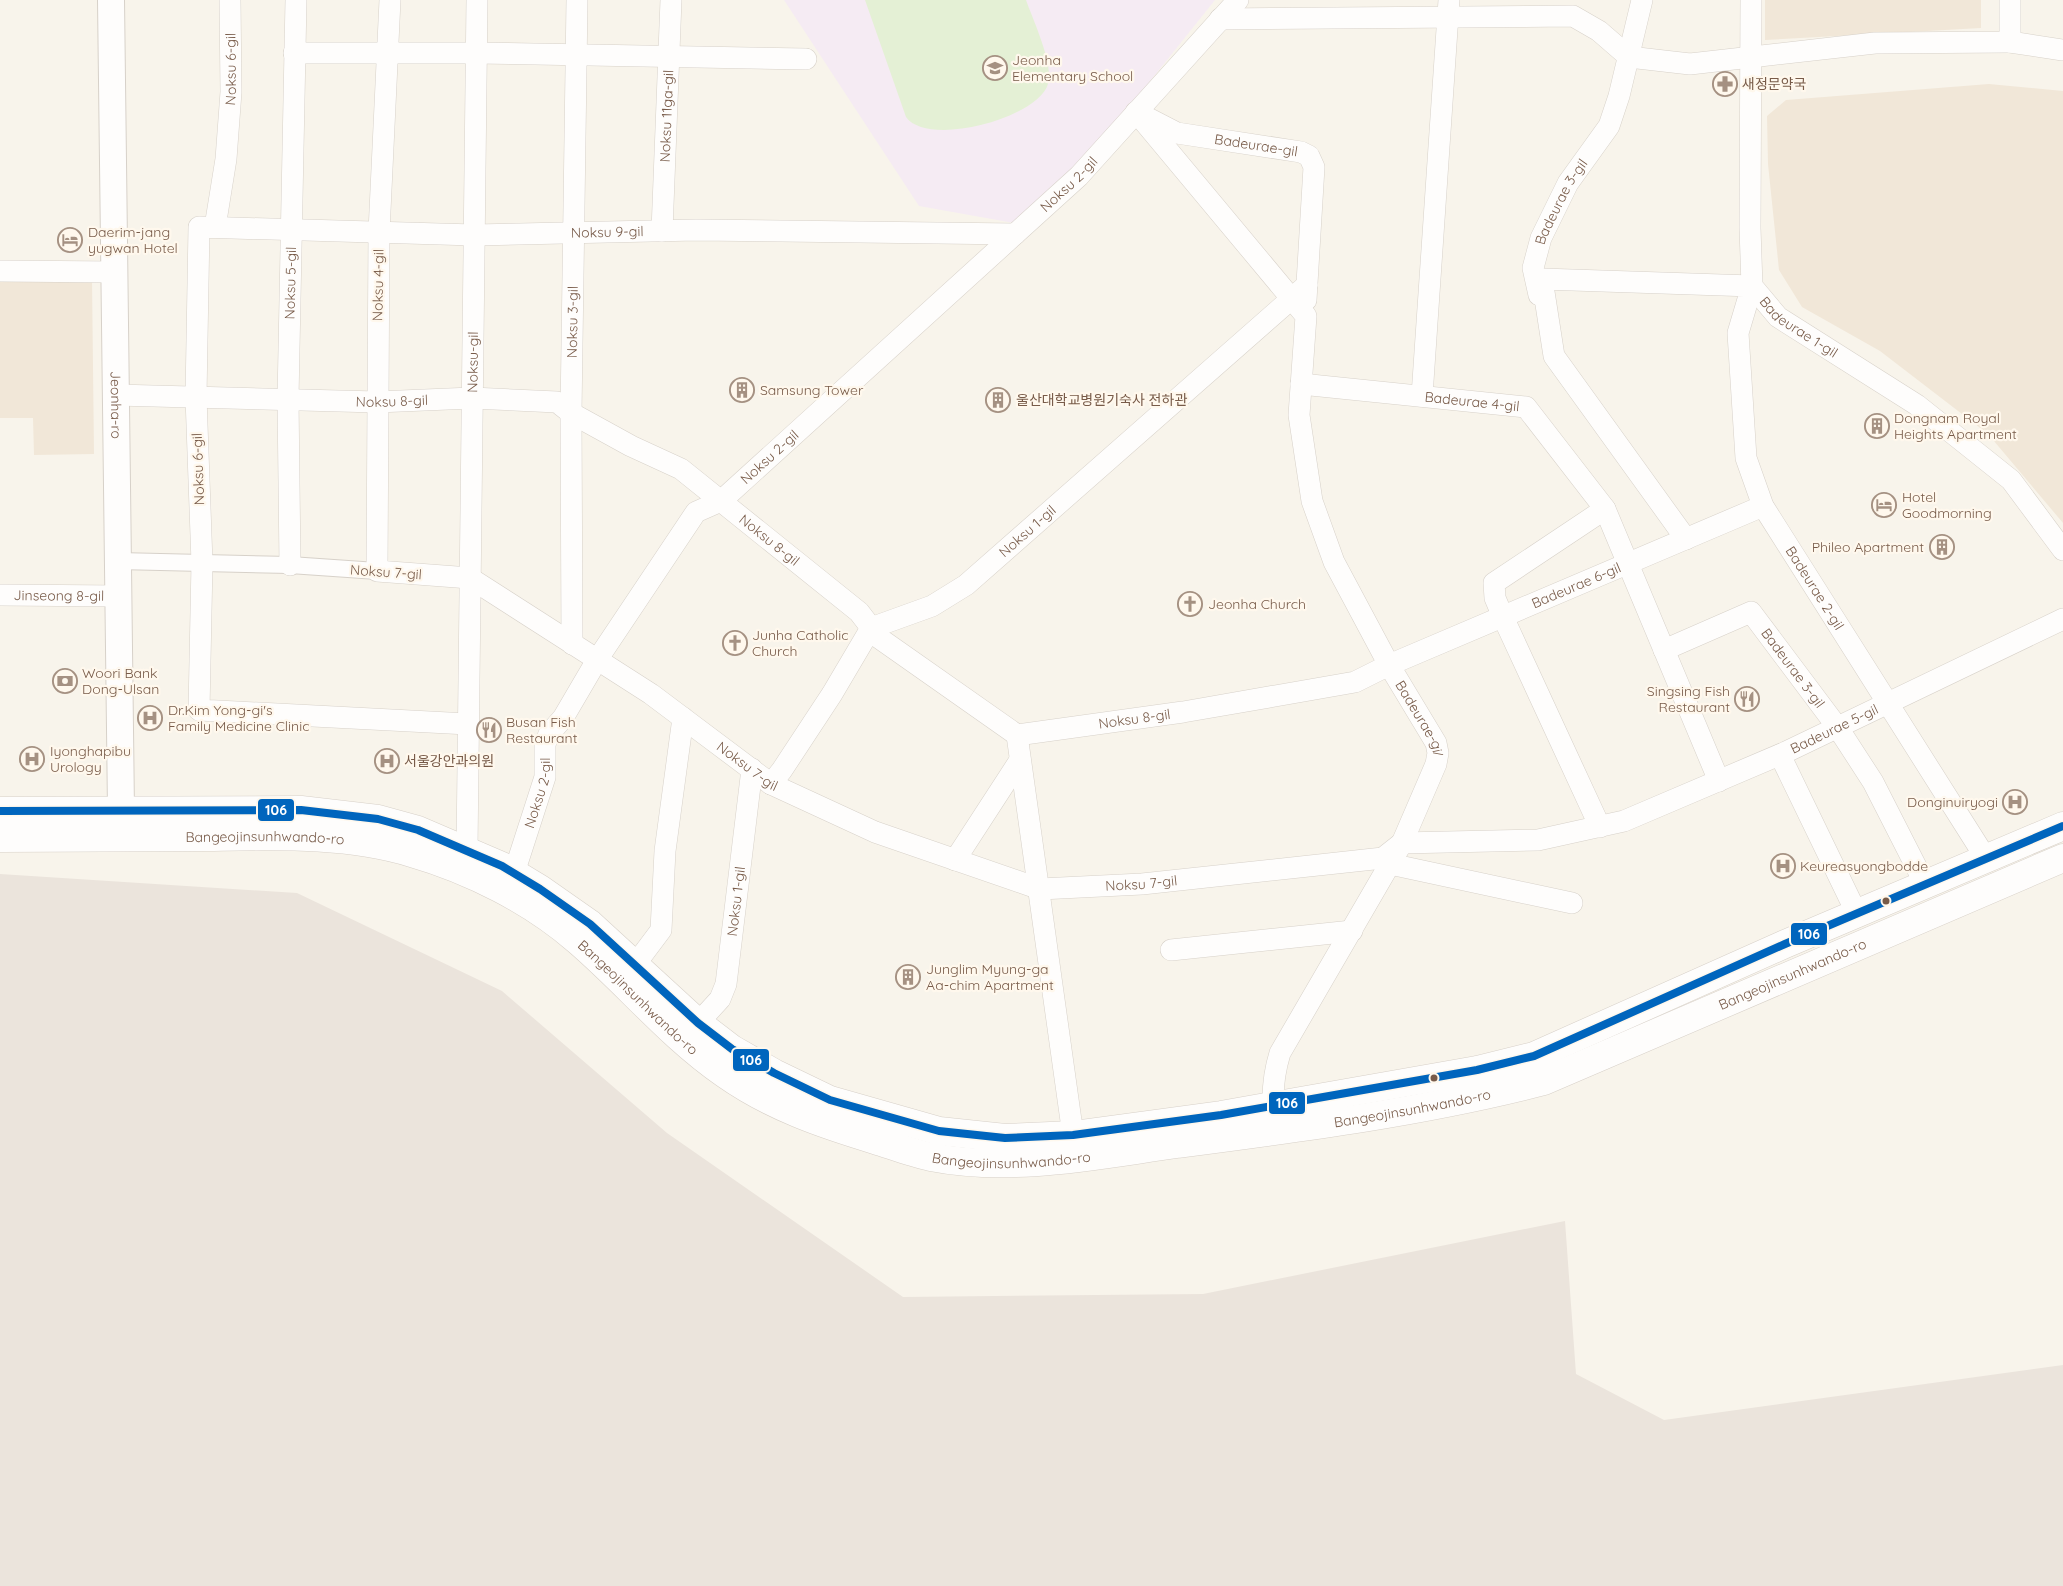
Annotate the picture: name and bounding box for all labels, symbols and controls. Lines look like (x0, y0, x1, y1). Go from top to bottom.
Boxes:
street label: Noksu 6-gil (221, 33, 240, 106)
place label: Jeonha Elementary School (1012, 51, 1133, 85)
school or university icon: Jeonha Elementary School (982, 55, 1008, 81)
street label: Noksu 11ga-gil (656, 70, 677, 163)
pharmacy icon: 새정문약국 (1712, 71, 1738, 97)
place label: 새정문약국 (1742, 75, 1807, 93)
street label: Badeurae-gil (1213, 130, 1299, 160)
street label: Noksu 2-gil (1036, 153, 1101, 216)
street label: Badeurae 3-gil (1531, 155, 1591, 246)
street label: Noksu 9-gil (571, 222, 644, 242)
place label: Daerim-jang yugwan Hotel (88, 223, 178, 257)
hotel icon: Daerim-jang yugwan Hotel (57, 227, 83, 253)
street label: Noksu 5-gil (281, 247, 300, 319)
street label: Noksu 4-gil (368, 249, 388, 321)
street label: Noksu 3-gil (563, 286, 582, 358)
street label: Badeurae 1-gil (1756, 293, 1841, 362)
street label: Noksu-gil (463, 331, 482, 393)
street label: Jeonha-ro (107, 371, 125, 439)
building icon: Samsung Tower (729, 377, 755, 403)
place label: Samsung Tower (760, 381, 864, 399)
building icon: 울산대학교병원기숙사 전하관 (985, 387, 1011, 413)
street label: Badeurae 4-gil (1424, 388, 1520, 415)
street label: Noksu 8-gil (355, 391, 428, 411)
place label: 울산대학교병원기숙사 전하관 (1016, 391, 1187, 409)
place label: Dongnam Royal Heights Apartment (1894, 409, 2017, 443)
building icon: Dongnam Royal Heights Apartment (1864, 413, 1890, 439)
street label: Noksu 2-gil (737, 426, 802, 488)
street label: Noksu 6-gil (188, 433, 208, 505)
place label: Hotel Goodmorning (1902, 488, 1992, 522)
hotel icon: Hotel Goodmorning (1871, 492, 1897, 518)
street label: Noksu 1-gil (995, 501, 1060, 561)
street label: Noksu 8-gil (736, 510, 803, 570)
building icon: Phileo Apartment (1929, 534, 1955, 560)
place label: Phileo Apartment (1812, 538, 1924, 556)
street label: Badeurae 2-gil (1782, 543, 1848, 633)
street label: Badeurae 6-gil (1529, 558, 1624, 612)
street label: Noksu 7-gil (349, 561, 423, 583)
street label: Jinseong 8-gil (14, 586, 104, 605)
church icon: Jeonha Church (1177, 591, 1203, 617)
place label: Jeonha Church (1208, 595, 1306, 613)
street label: Badeurae 3-gil (1757, 625, 1829, 712)
place label: Junha Catholic Church (752, 626, 849, 660)
church icon: Junha Catholic Church (722, 630, 748, 656)
place label: Woori Bank Dong-Ulsan (82, 664, 159, 698)
bank icon: Woori Bank Dong-Ulsan (52, 668, 78, 694)
street label: Badeurae-gil (1391, 677, 1447, 757)
place label: Singsing Fish Restaurant (1647, 682, 1730, 716)
restaurant icon: Singsing Fish Restaurant (1734, 686, 1760, 712)
street label: Badeurae 5-gil (1787, 700, 1881, 758)
place label: Dr.Kim Yong-gi's Family Medicine Clinic (168, 701, 309, 735)
hospital icon: Dr.Kim Yong-gi's Family Medicine Clinic (137, 705, 163, 731)
street label: Noksu 8-gil (1097, 705, 1172, 733)
place label: Busan Fish Restaurant (506, 713, 578, 747)
restaurant icon: Busan Fish Restaurant (476, 717, 502, 743)
street label: Noksu 7-gil (713, 737, 781, 795)
place label: Iyonghapibu Urology (50, 742, 131, 776)
hospital icon: Iyonghapibu Urology (19, 746, 45, 772)
hospital icon: 서울강안과의원 (374, 748, 400, 774)
place label: 서울강안과의원 (404, 752, 494, 770)
street label: Noksu 2-gil (520, 758, 554, 830)
hospital icon: Donginuiryogi (2002, 789, 2028, 815)
place label: Donginuiryogi (1907, 793, 1998, 811)
line badge: 106 (257, 798, 295, 822)
text: 106 (265, 801, 287, 819)
street label: Bangeojinsunhwando-ro (185, 827, 345, 849)
hospital icon: Keureasyongbodde (1770, 853, 1796, 879)
place label: Keureasyongbodde (1800, 857, 1928, 875)
street label: Noksu 1-gil (723, 865, 749, 937)
street label: Noksu 7-gil (1105, 871, 1178, 895)
unlabelled marker (1881, 896, 1891, 906)
line badge: 106 (1790, 922, 1828, 946)
text: 106 (1798, 925, 1820, 943)
street label: Bangeojinsunhwando-ro (1716, 935, 1869, 1014)
street label: Bangeojinsunhwando-ro (574, 936, 702, 1059)
place label: Junglim Myung-ga Aa-chim Apartment (926, 960, 1054, 994)
building icon: Junglim Myung-ga Aa-chim Apartment (895, 964, 921, 990)
line badge: 106 (732, 1048, 770, 1072)
text: 106 (740, 1051, 762, 1069)
unlabelled marker (1429, 1073, 1439, 1083)
street label: Bangeojinsunhwando-ro (1333, 1085, 1492, 1131)
line badge: 106 (1268, 1091, 1306, 1115)
text: 106 (1276, 1094, 1298, 1112)
street label: Bangeojinsunhwando-ro (930, 1148, 1092, 1172)

